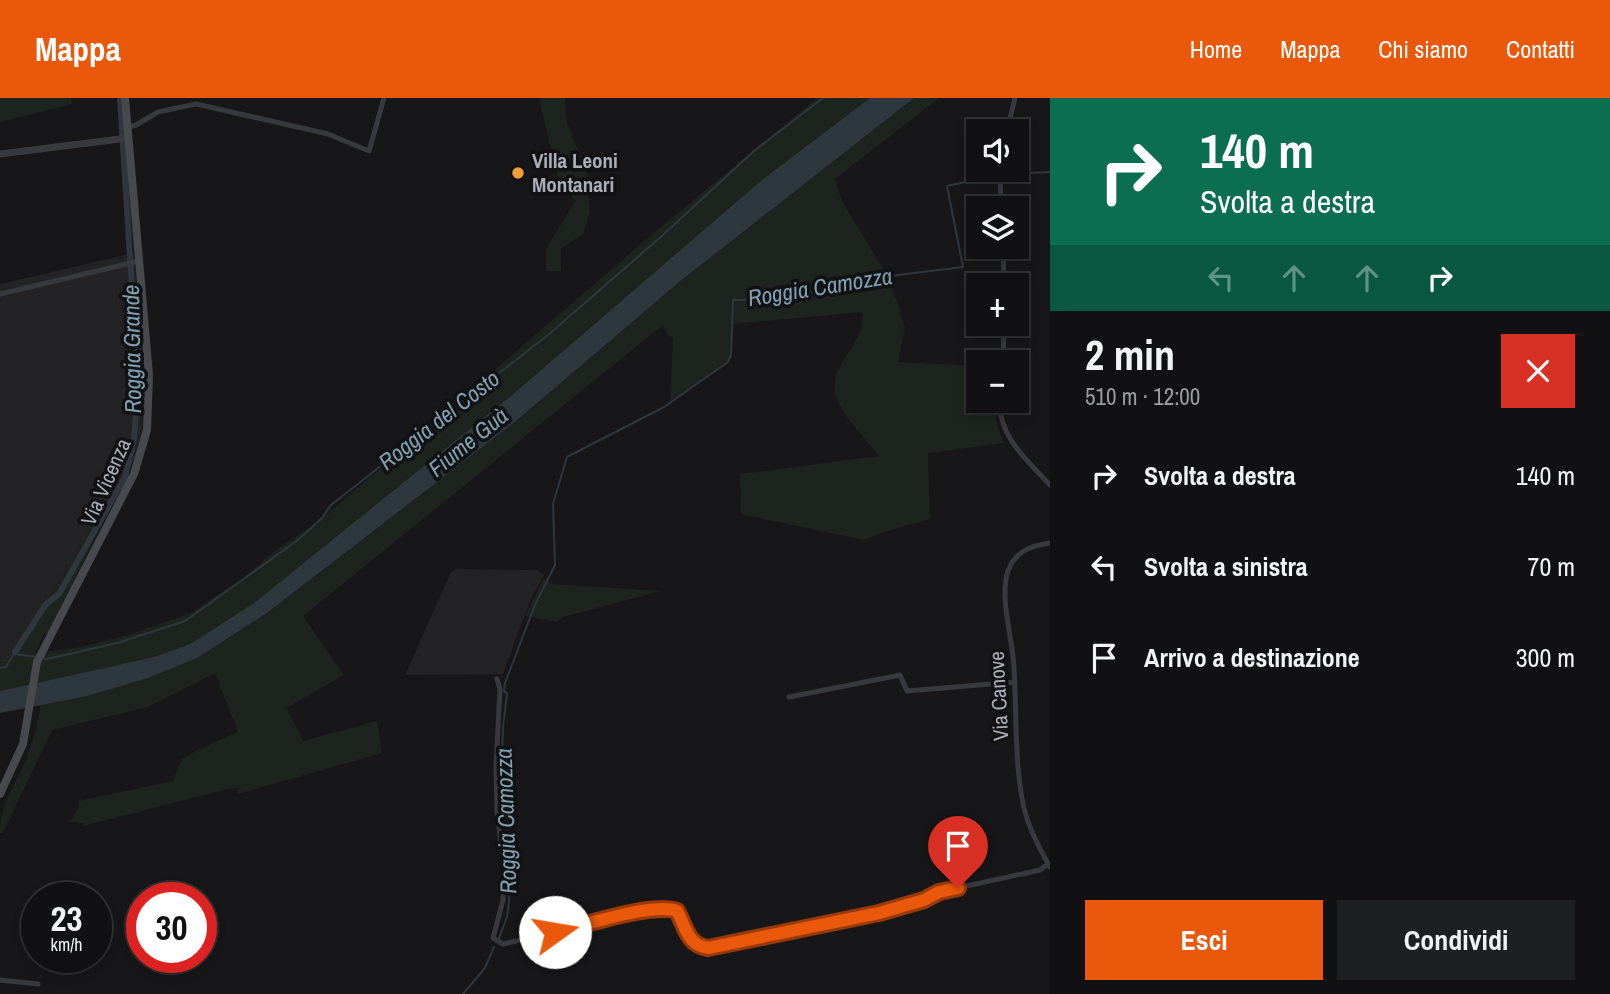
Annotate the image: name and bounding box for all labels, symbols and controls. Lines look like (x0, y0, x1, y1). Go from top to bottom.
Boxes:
text: Mappa (35, 27, 121, 71)
text: Home (1190, 33, 1242, 65)
text: Mappa (1280, 33, 1340, 65)
text: Chi siamo (1378, 33, 1468, 65)
text: Contatti (1506, 33, 1575, 65)
text: 140 m (1200, 117, 1314, 183)
map controls (966, 119, 1029, 413)
button: sound (966, 119, 1029, 182)
icon: right (1085, 126, 1176, 217)
place label: Villa Leoni Montanari (532, 146, 618, 199)
marker: Villa Leoni Montanari (510, 165, 526, 181)
text: Svolta a destra (1200, 180, 1375, 223)
button: layers (966, 196, 1029, 259)
icon: left (1202, 259, 1240, 297)
icon: ahead (1275, 259, 1313, 297)
icon: ahead (1348, 259, 1386, 297)
icon: right (1421, 259, 1459, 297)
water label: Roggia Camozza (746, 260, 894, 313)
button: + (966, 273, 1029, 336)
water label: Roggia Grande (115, 284, 148, 414)
text: 2 min (1085, 327, 1175, 383)
button: close (1501, 334, 1575, 408)
button: − (966, 350, 1029, 413)
water label: Roggia del Costo (372, 363, 506, 477)
text: 510 m · 12:00 (1085, 381, 1200, 412)
water label: Fiume Guà (421, 400, 514, 483)
street label: Via Vicenza (74, 433, 138, 530)
icon: right (1085, 457, 1123, 495)
text: Svolta a destra (1144, 458, 1296, 493)
text: 140 m (1516, 458, 1575, 493)
icon: left (1085, 548, 1123, 586)
text: Svolta a sinistra (1144, 549, 1308, 584)
text: 70 m (1528, 549, 1575, 584)
icon: arrive (1085, 639, 1123, 677)
text: Arrivo a destinazione (1144, 640, 1360, 675)
text: 300 m (1516, 640, 1575, 675)
street label: Via Canove (982, 650, 1015, 742)
water label: Roggia Camozza (487, 748, 524, 894)
pin (928, 816, 988, 888)
icon: arrive (939, 827, 977, 865)
speed limit sign: 30 (126, 882, 217, 973)
text: 23 (51, 895, 82, 942)
position arrow (518, 895, 592, 969)
button: Esci (1085, 900, 1323, 980)
button: Condividi (1337, 900, 1575, 980)
text: km/h (51, 932, 83, 957)

